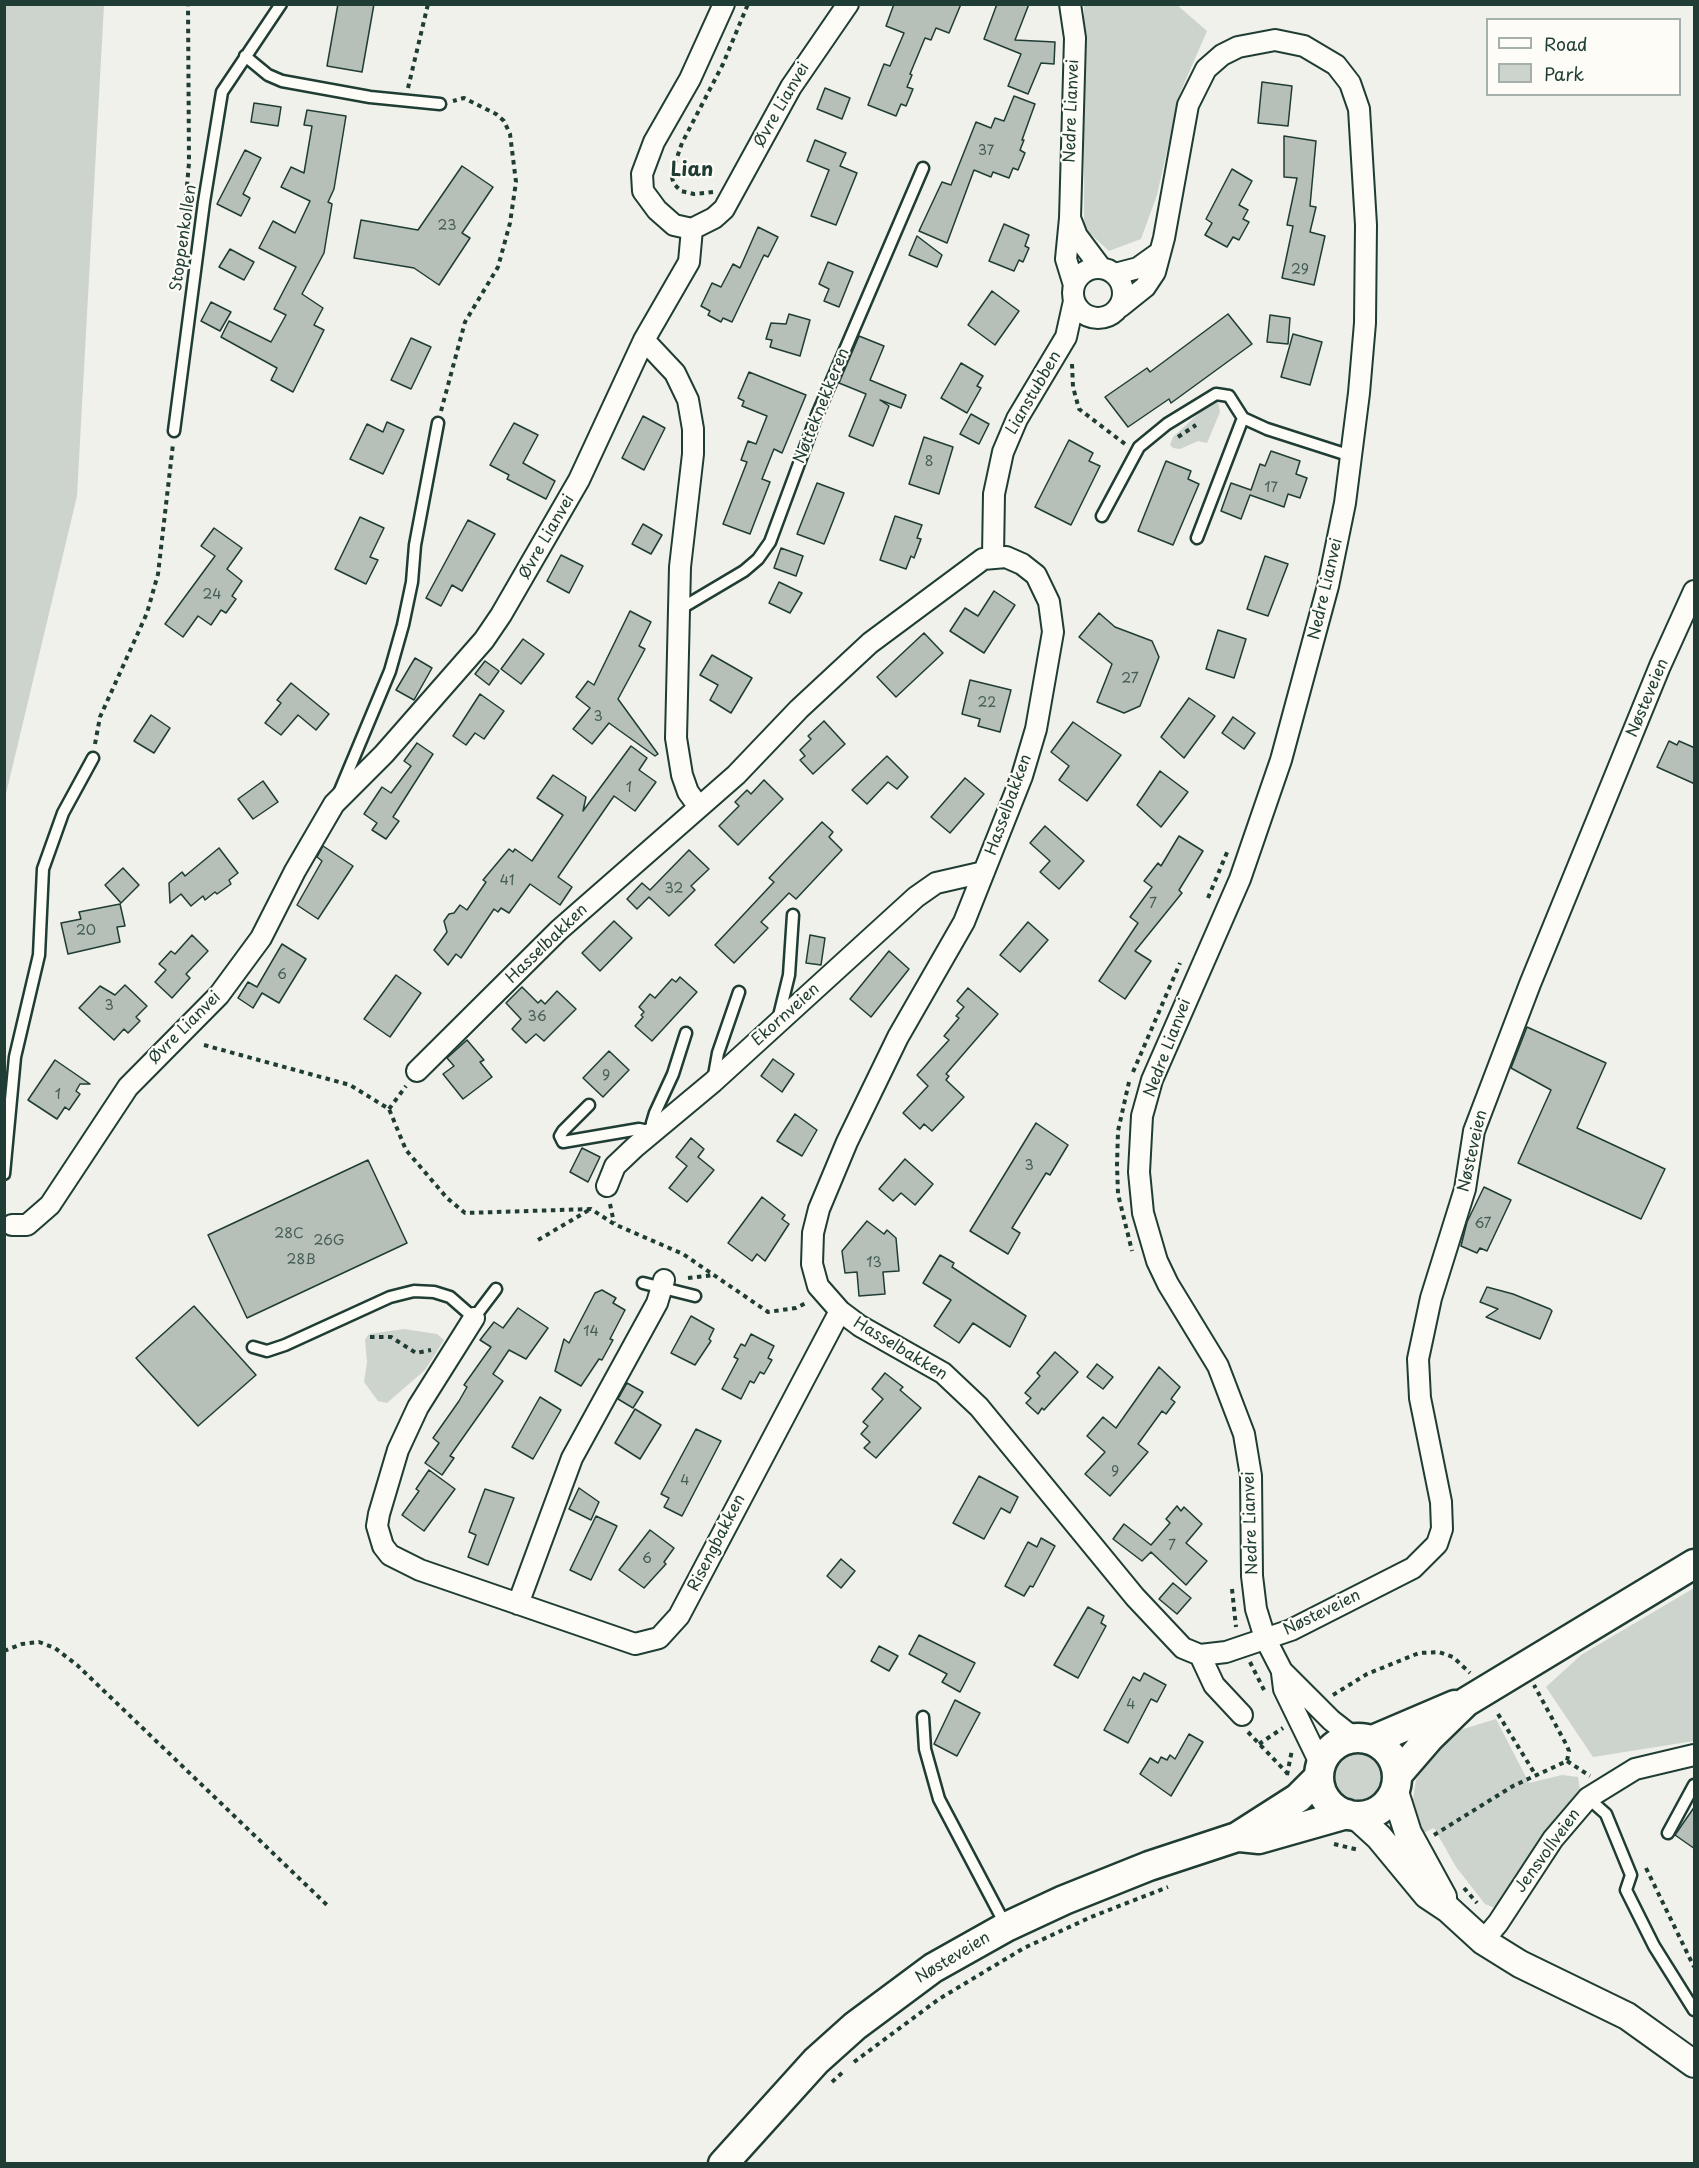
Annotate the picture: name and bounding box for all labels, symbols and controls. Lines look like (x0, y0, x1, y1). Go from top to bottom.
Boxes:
legend (1486, 18, 1681, 96)
text: Road (1544, 30, 1588, 57)
street label: Øvre Lianvei (750, 59, 814, 151)
street label: Nedre Lianvei (1061, 59, 1083, 163)
text: Park (1544, 60, 1584, 87)
house number: 37 (978, 143, 994, 159)
district label: Lian (671, 158, 713, 182)
street label: Stoppenkollen (167, 183, 201, 293)
house number: 23 (438, 218, 456, 234)
house number: 29 (1291, 262, 1309, 278)
street label: Nøtteknekkeren (790, 345, 854, 467)
street label: Lianstubben (1002, 348, 1066, 438)
house number: 8 (925, 454, 933, 470)
house number: 17 (1264, 480, 1278, 496)
street label: Øvre Lianvei (515, 491, 579, 583)
street label: Nedre Lianvei (1305, 536, 1347, 642)
house number: 24 (203, 587, 221, 603)
street label: Nøsteveien (1623, 656, 1673, 740)
house number: 27 (1121, 671, 1139, 687)
house number: 22 (978, 695, 996, 711)
house number: 3 (593, 709, 603, 725)
street label: Hasselbakken (982, 752, 1036, 858)
house number: 1 (626, 780, 632, 796)
house number: 41 (500, 873, 514, 889)
house number: 32 (665, 881, 683, 897)
house number: 7 (1149, 896, 1157, 912)
street label: Hasselbakken (502, 900, 592, 988)
house number: 20 (76, 923, 96, 939)
house number: 6 (277, 967, 287, 983)
street label: Ekornveien (748, 980, 824, 1050)
street label: Øvre Lianvei (145, 988, 225, 1068)
street label: Nedre Lianvei (1140, 996, 1196, 1100)
house number: 3 (104, 998, 114, 1014)
house number: 36 (527, 1009, 547, 1025)
house number: 9 (602, 1068, 610, 1084)
house number: 1 (55, 1087, 61, 1103)
street label: Nøsteveien (1454, 1108, 1492, 1194)
house number: 3 (1024, 1158, 1034, 1174)
house number: 67 (1474, 1216, 1492, 1232)
house number: 28C (274, 1226, 304, 1242)
house number: 26G (314, 1233, 344, 1249)
house number: 28B (287, 1252, 315, 1268)
house number: 13 (866, 1255, 882, 1271)
street label: Hasselbakken (850, 1313, 950, 1385)
house number: 14 (583, 1324, 599, 1340)
house number: 9 (1111, 1464, 1119, 1480)
street label: Nedre Lianvei (1240, 1471, 1262, 1575)
house number: 4 (680, 1473, 690, 1489)
street label: Risengbakken (684, 1491, 750, 1595)
house number: 7 (1168, 1538, 1176, 1554)
house number: 6 (642, 1551, 652, 1567)
street label: Nøsteveien (1280, 1586, 1364, 1640)
house number: 4 (1126, 1697, 1136, 1713)
street label: Jensvollveien (1511, 1805, 1585, 1897)
street label: Nøsteveien (912, 1928, 994, 1988)

